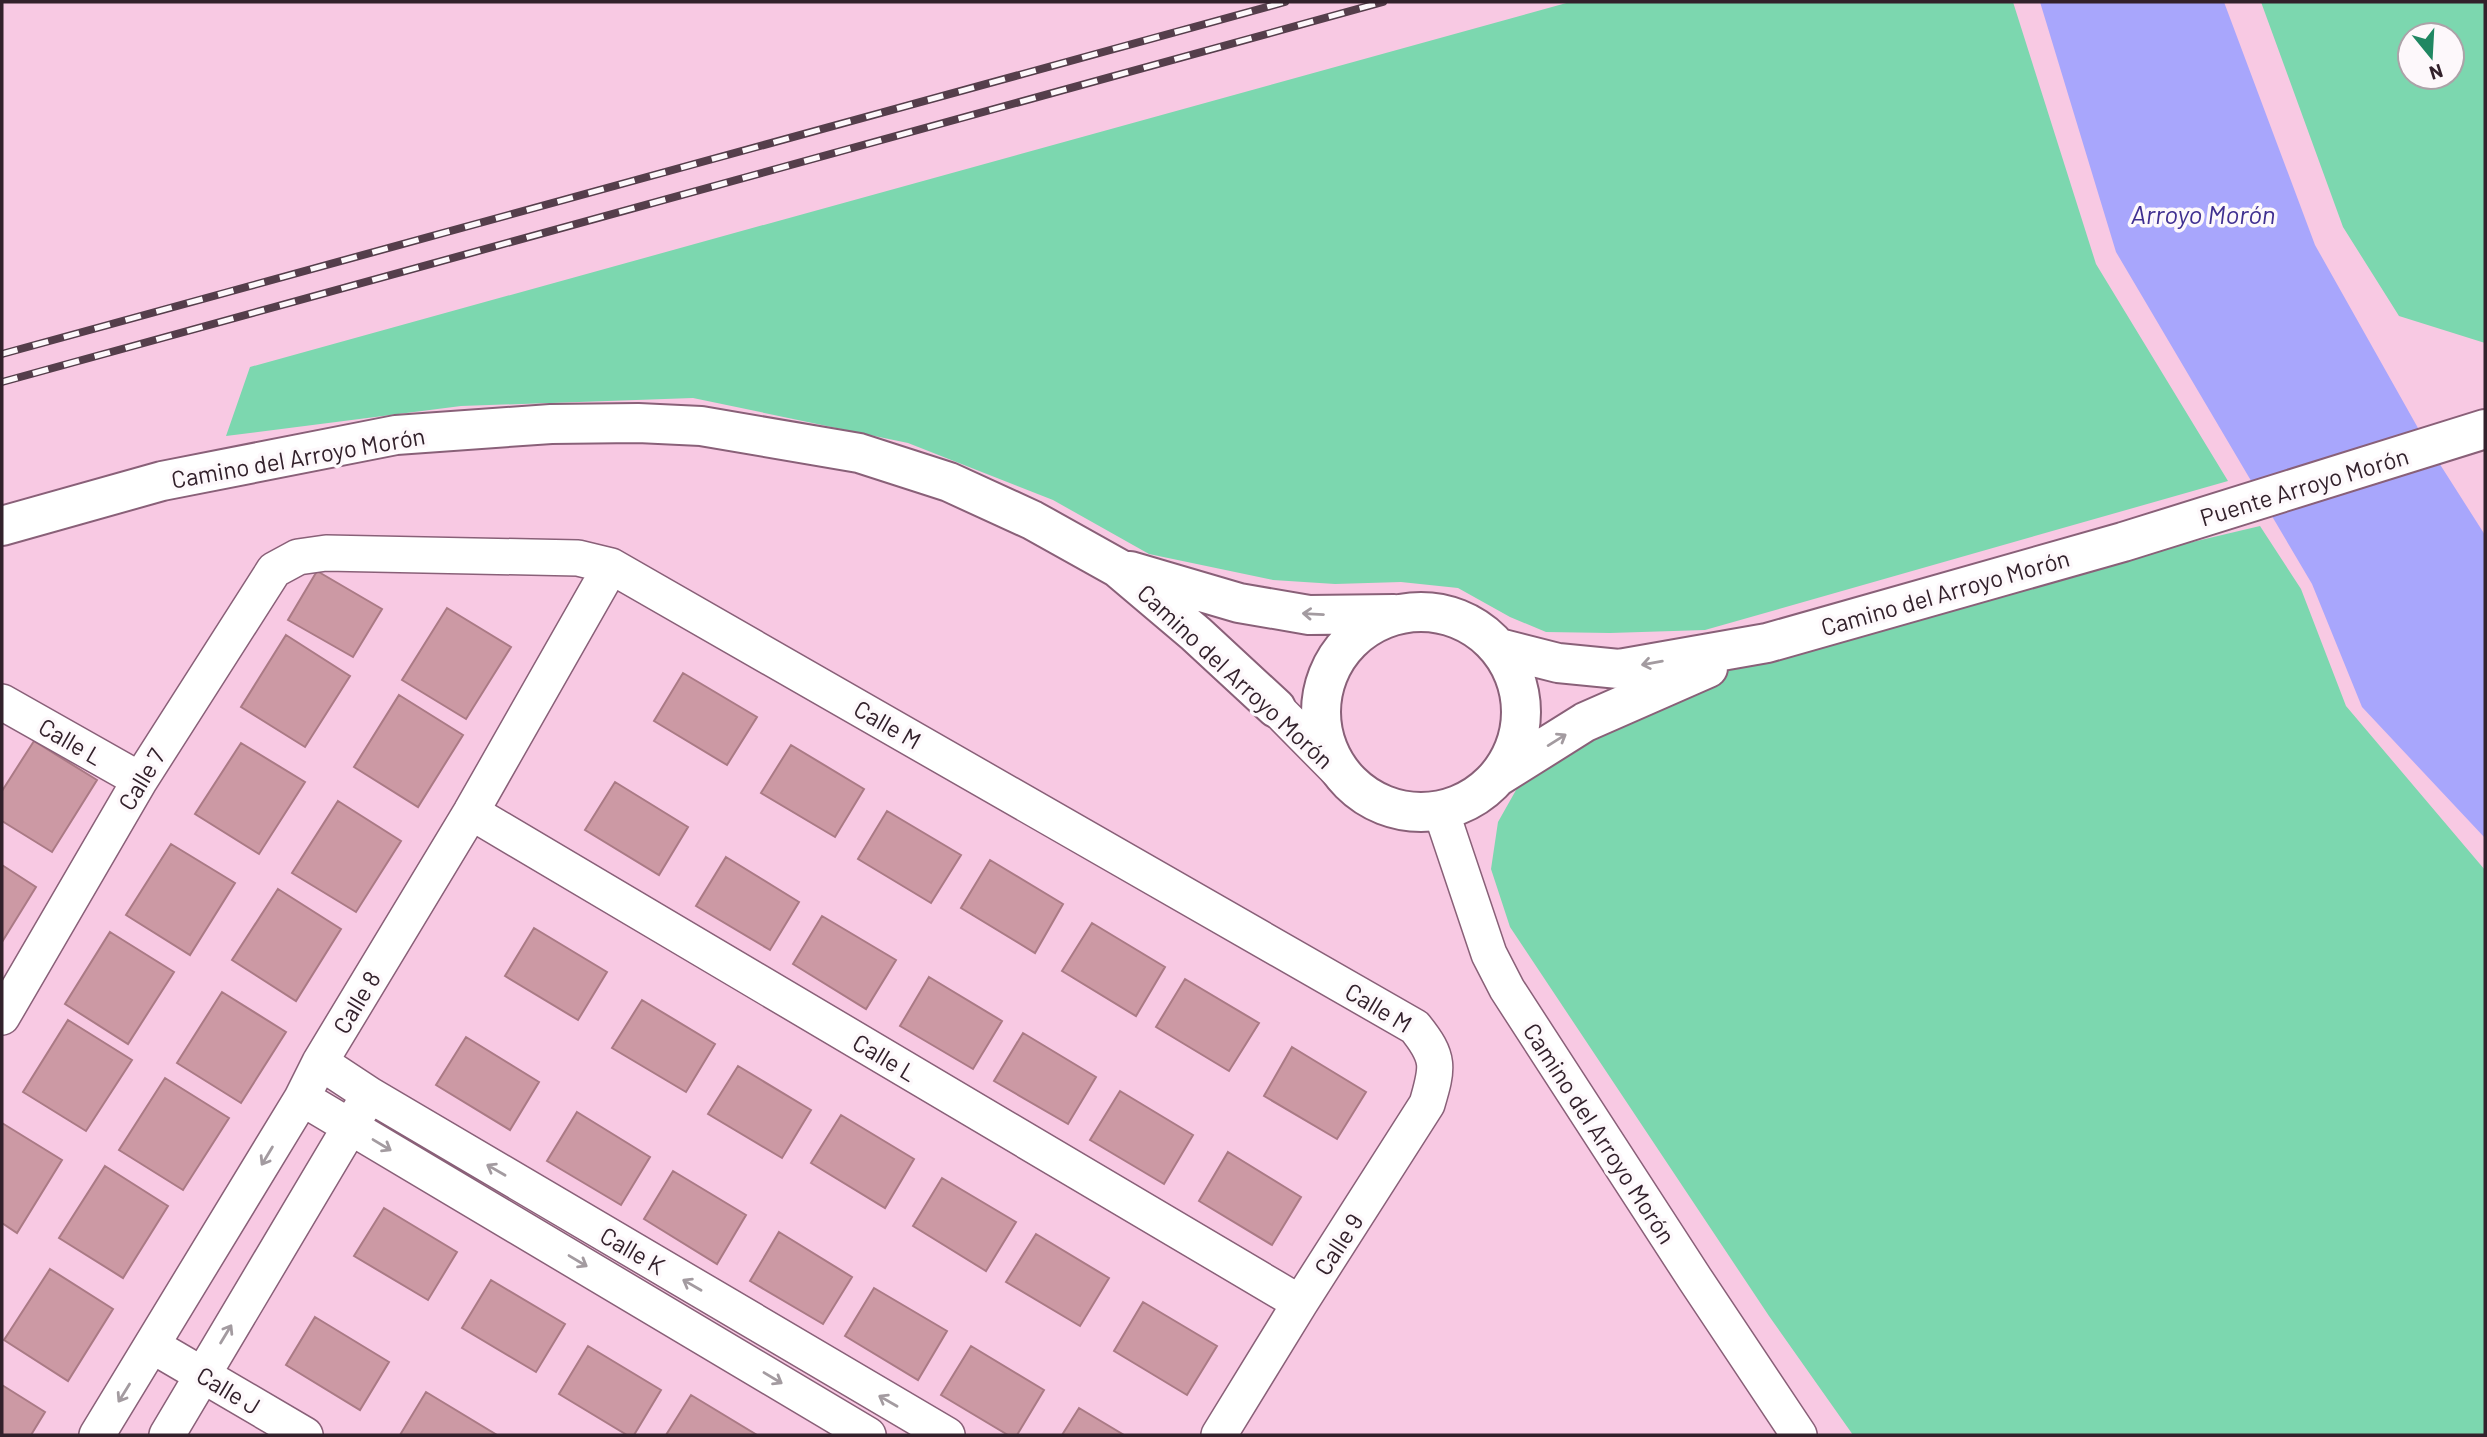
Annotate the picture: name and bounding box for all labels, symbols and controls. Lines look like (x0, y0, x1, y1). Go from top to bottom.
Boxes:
north arrow (2396, 21, 2466, 91)
text: N (2427, 60, 2446, 86)
water label: Arroyo Morón (2131, 198, 2275, 229)
street label: Camino del Arroyo Morón (169, 420, 427, 494)
street label: Puente Arroyo Morón (2196, 440, 2412, 532)
street label: Camino del Arroyo Morón (1817, 543, 2073, 641)
street label: Camino del Arroyo Morón (1132, 578, 1340, 774)
one-way arrow (1302, 607, 1324, 620)
one-way arrow (1641, 657, 1664, 670)
street label: Calle M (849, 693, 927, 755)
street label: Calle L (34, 711, 108, 771)
one-way arrow (1546, 732, 1566, 746)
street label: Calle 7 (111, 743, 171, 815)
street label: Calle 8 (326, 965, 386, 1039)
street label: Calle M (1340, 976, 1418, 1038)
street label: Camino del Arroyo Morón (1518, 1017, 1682, 1249)
street label: Calle L (848, 1027, 922, 1087)
one-way arrow (372, 1138, 392, 1152)
one-way arrow (260, 1146, 274, 1166)
one-way arrow (487, 1163, 507, 1177)
street label: Calle 9 (1307, 1208, 1369, 1280)
street label: Calle K (595, 1220, 671, 1280)
one-way arrow (567, 1255, 587, 1269)
one-way arrow (683, 1278, 703, 1292)
one-way arrow (219, 1325, 233, 1345)
street label: Calle J (192, 1360, 266, 1420)
one-way arrow (762, 1371, 782, 1385)
one-way arrow (117, 1382, 131, 1402)
one-way arrow (879, 1393, 899, 1407)

